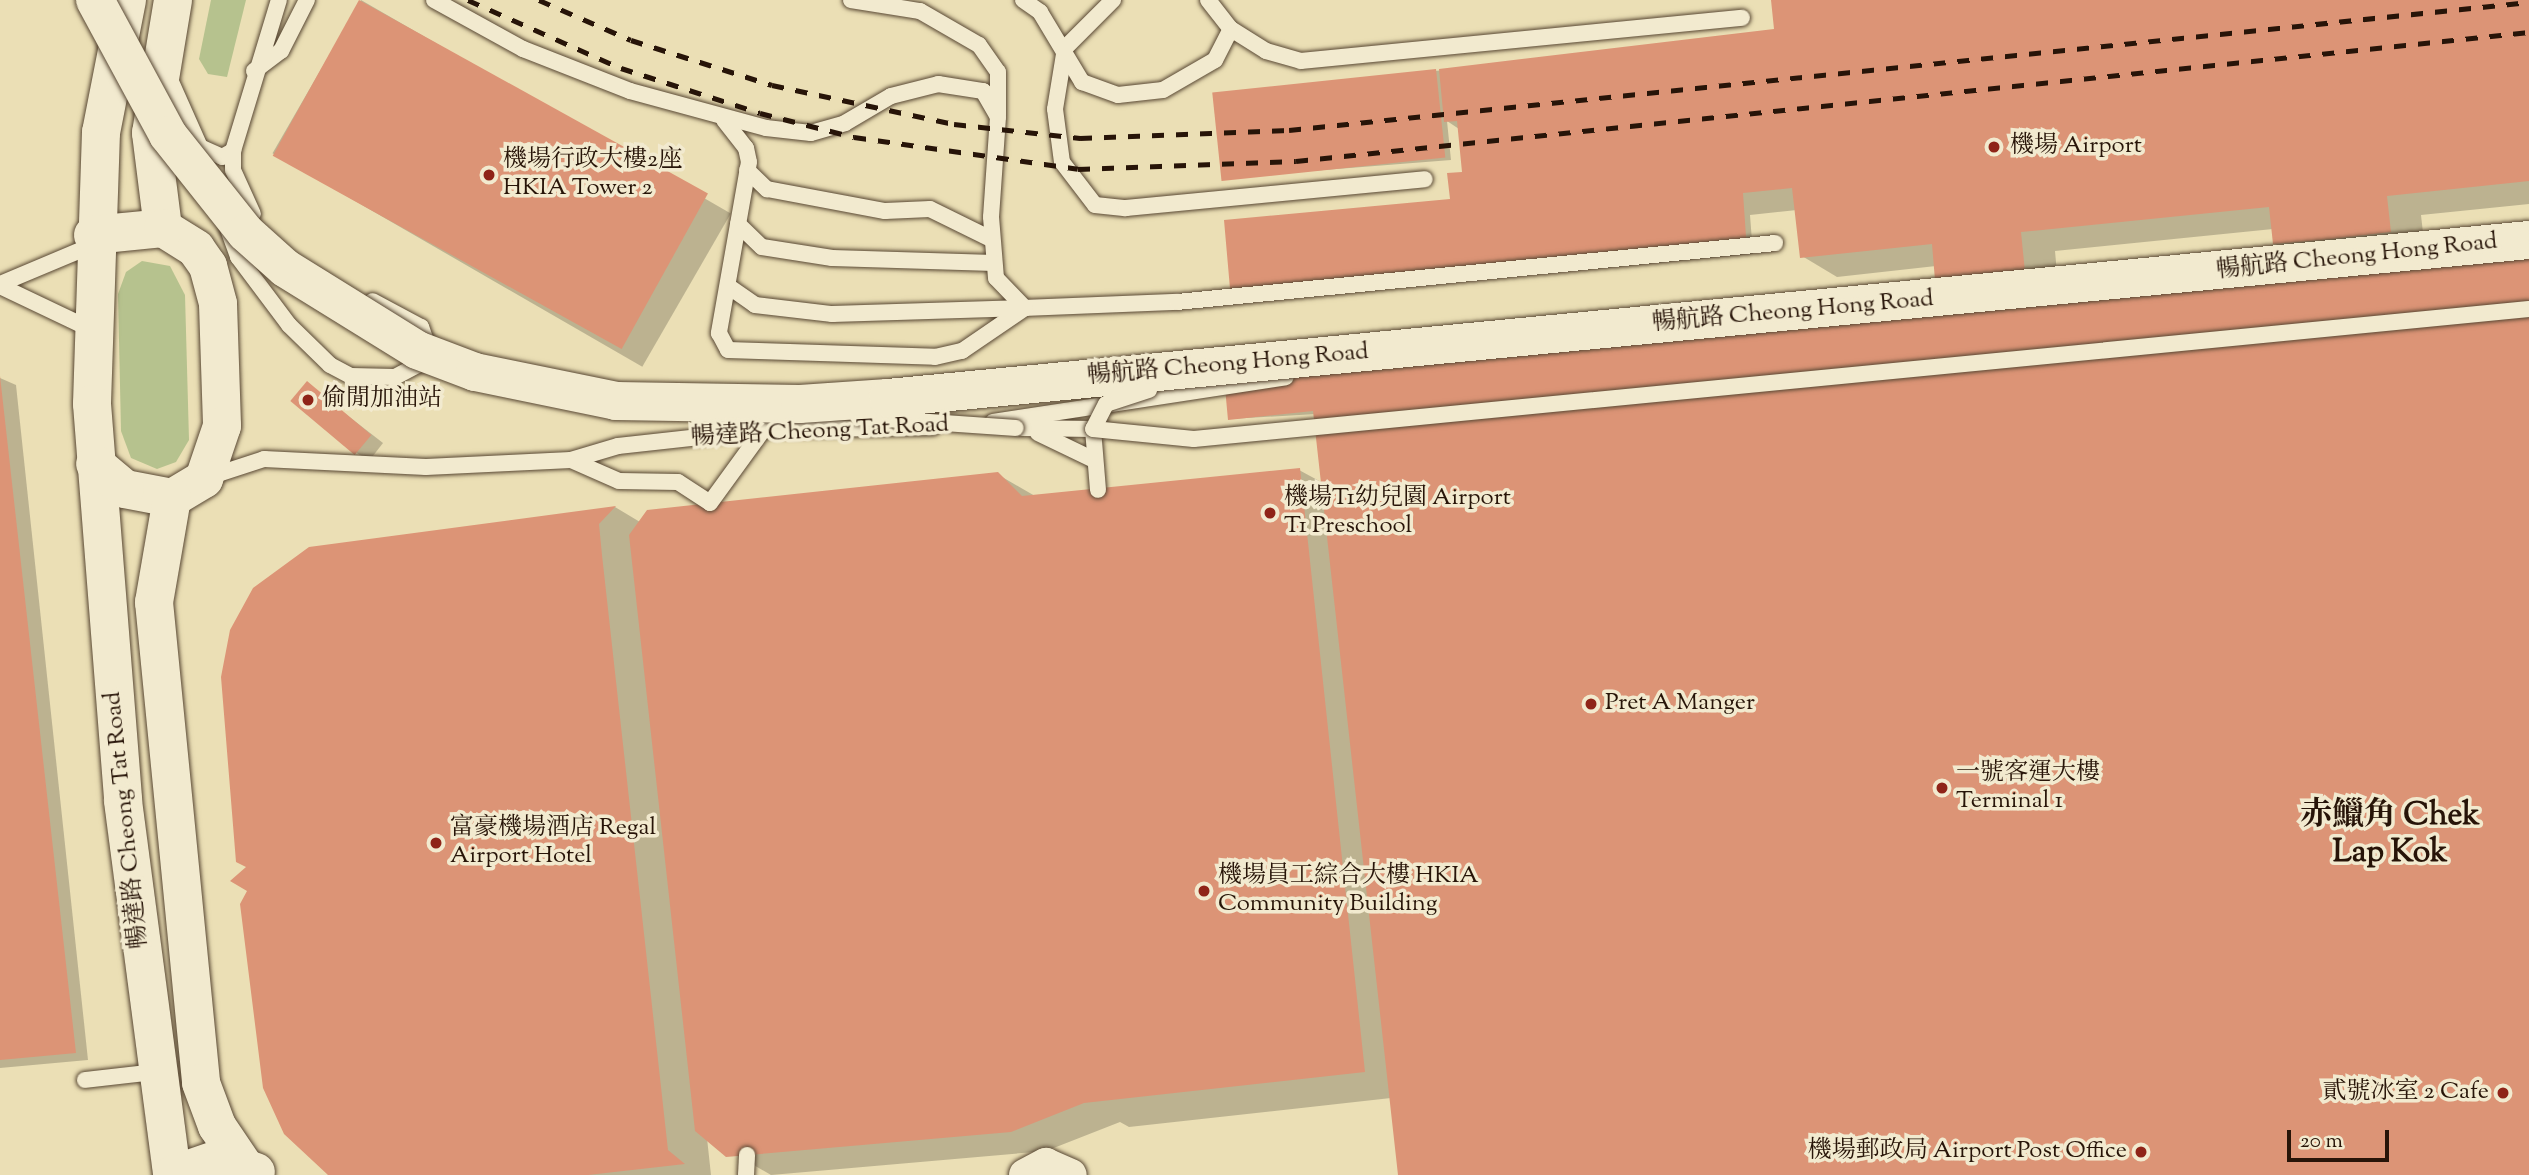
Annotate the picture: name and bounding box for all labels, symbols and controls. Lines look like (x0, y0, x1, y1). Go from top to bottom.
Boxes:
place label: 機場 Airport (2010, 133, 2142, 161)
marker: 機場 Airport (1984, 137, 2004, 157)
place label: 機場行政大樓2座 HKIA Tower 2 (503, 147, 682, 203)
marker: 機場行政大樓2座 HKIA Tower 2 (481, 167, 497, 183)
street label: 暢航路 Cheong Hong Road (2215, 228, 2499, 286)
street label: 暢航路 Cheong Hong Road (1651, 285, 1935, 339)
street label: 暢航路 Cheong Hong Road (1086, 338, 1370, 392)
place label: 偷閒加油站 (322, 386, 442, 414)
marker: 偷閒加油站 (300, 392, 316, 408)
street label: 暢達路 Cheong Tat Road (690, 411, 950, 453)
place label: 機場T1幼兒園 Airport T1 Preschool (1284, 485, 1511, 541)
marker: 機場T1幼兒園 Airport T1 Preschool (1262, 505, 1278, 521)
street label: 暢達路 Cheong Tat Road (99, 690, 155, 950)
place label: Pret A Manger (1605, 690, 1755, 718)
marker: Pret A Manger (1583, 696, 1599, 712)
place label: 一號客運大樓 Terminal 1 (1956, 760, 2100, 816)
marker: 一號客運大樓 Terminal 1 (1934, 780, 1950, 796)
district label: 赤鱲角 Chek Lap Kok (2300, 798, 2480, 873)
place label: 富豪機場酒店 Regal Airport Hotel (450, 815, 656, 871)
marker: 富豪機場酒店 Regal Airport Hotel (428, 835, 444, 851)
place label: 機場員工綜合大樓 HKIA Community Building (1218, 863, 1479, 919)
marker: 機場員工綜合大樓 HKIA Community Building (1196, 883, 1212, 899)
place label: 貳號冰室 2 Cafe (2322, 1079, 2489, 1107)
marker: 貳號冰室 2 Cafe (2495, 1085, 2511, 1101)
scale bar (2291, 1116, 2392, 1160)
text: 20 m (2300, 1127, 2343, 1157)
place label: 機場郵政局 Airport Post Office (1808, 1138, 2127, 1166)
marker: 機場郵政局 Airport Post Office (2133, 1144, 2149, 1160)

